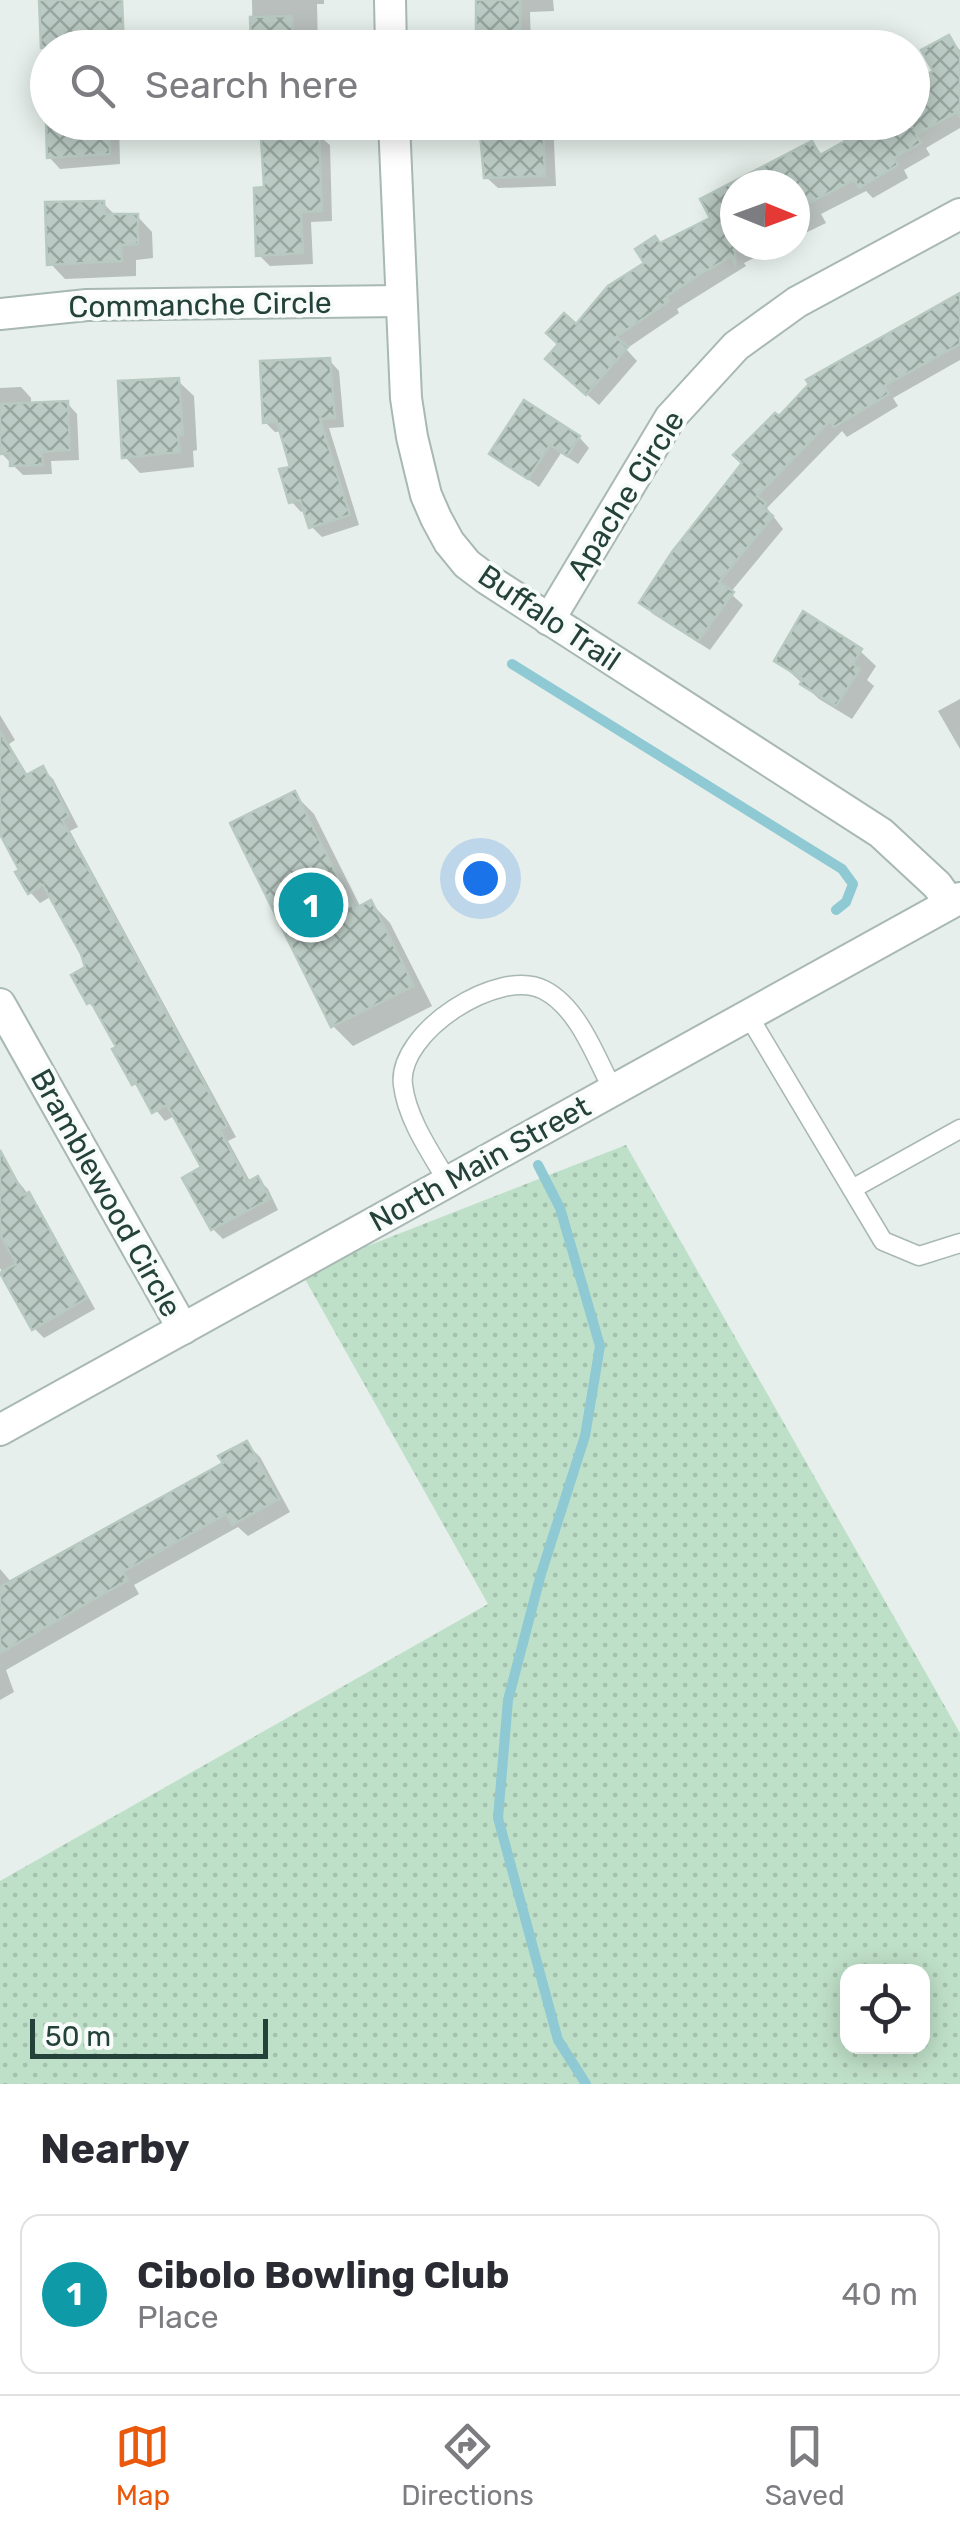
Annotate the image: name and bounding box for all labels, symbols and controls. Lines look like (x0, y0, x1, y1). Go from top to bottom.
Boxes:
search box (30, 30, 930, 140)
icon: search (65, 58, 120, 113)
text: Search here (145, 62, 358, 108)
north arrow (720, 170, 810, 260)
street label: Commanche Circle (68, 285, 332, 325)
street label: Apache Circle (560, 404, 692, 586)
street label: Buffalo Trail (471, 557, 627, 679)
your location (455, 853, 506, 904)
pin: 1 (278, 868, 344, 942)
street label: Bramblewood Circle (23, 1063, 189, 1323)
street label: North Main Street (363, 1088, 597, 1240)
map controls (840, 1964, 930, 2054)
button: locate (840, 1964, 930, 2054)
scale bar (30, 2014, 268, 2058)
text: 50 m (45, 2020, 111, 2053)
text: Nearby (40, 2124, 190, 2174)
text: Cibolo Bowling Club (137, 2252, 509, 2298)
text: 1 (67, 2275, 82, 2313)
text: 40 m (842, 2275, 918, 2313)
text: Place (137, 2298, 219, 2336)
tab: Map (115, 2419, 170, 2512)
tab: Directions (401, 2419, 534, 2512)
tab: Saved (765, 2419, 845, 2512)

